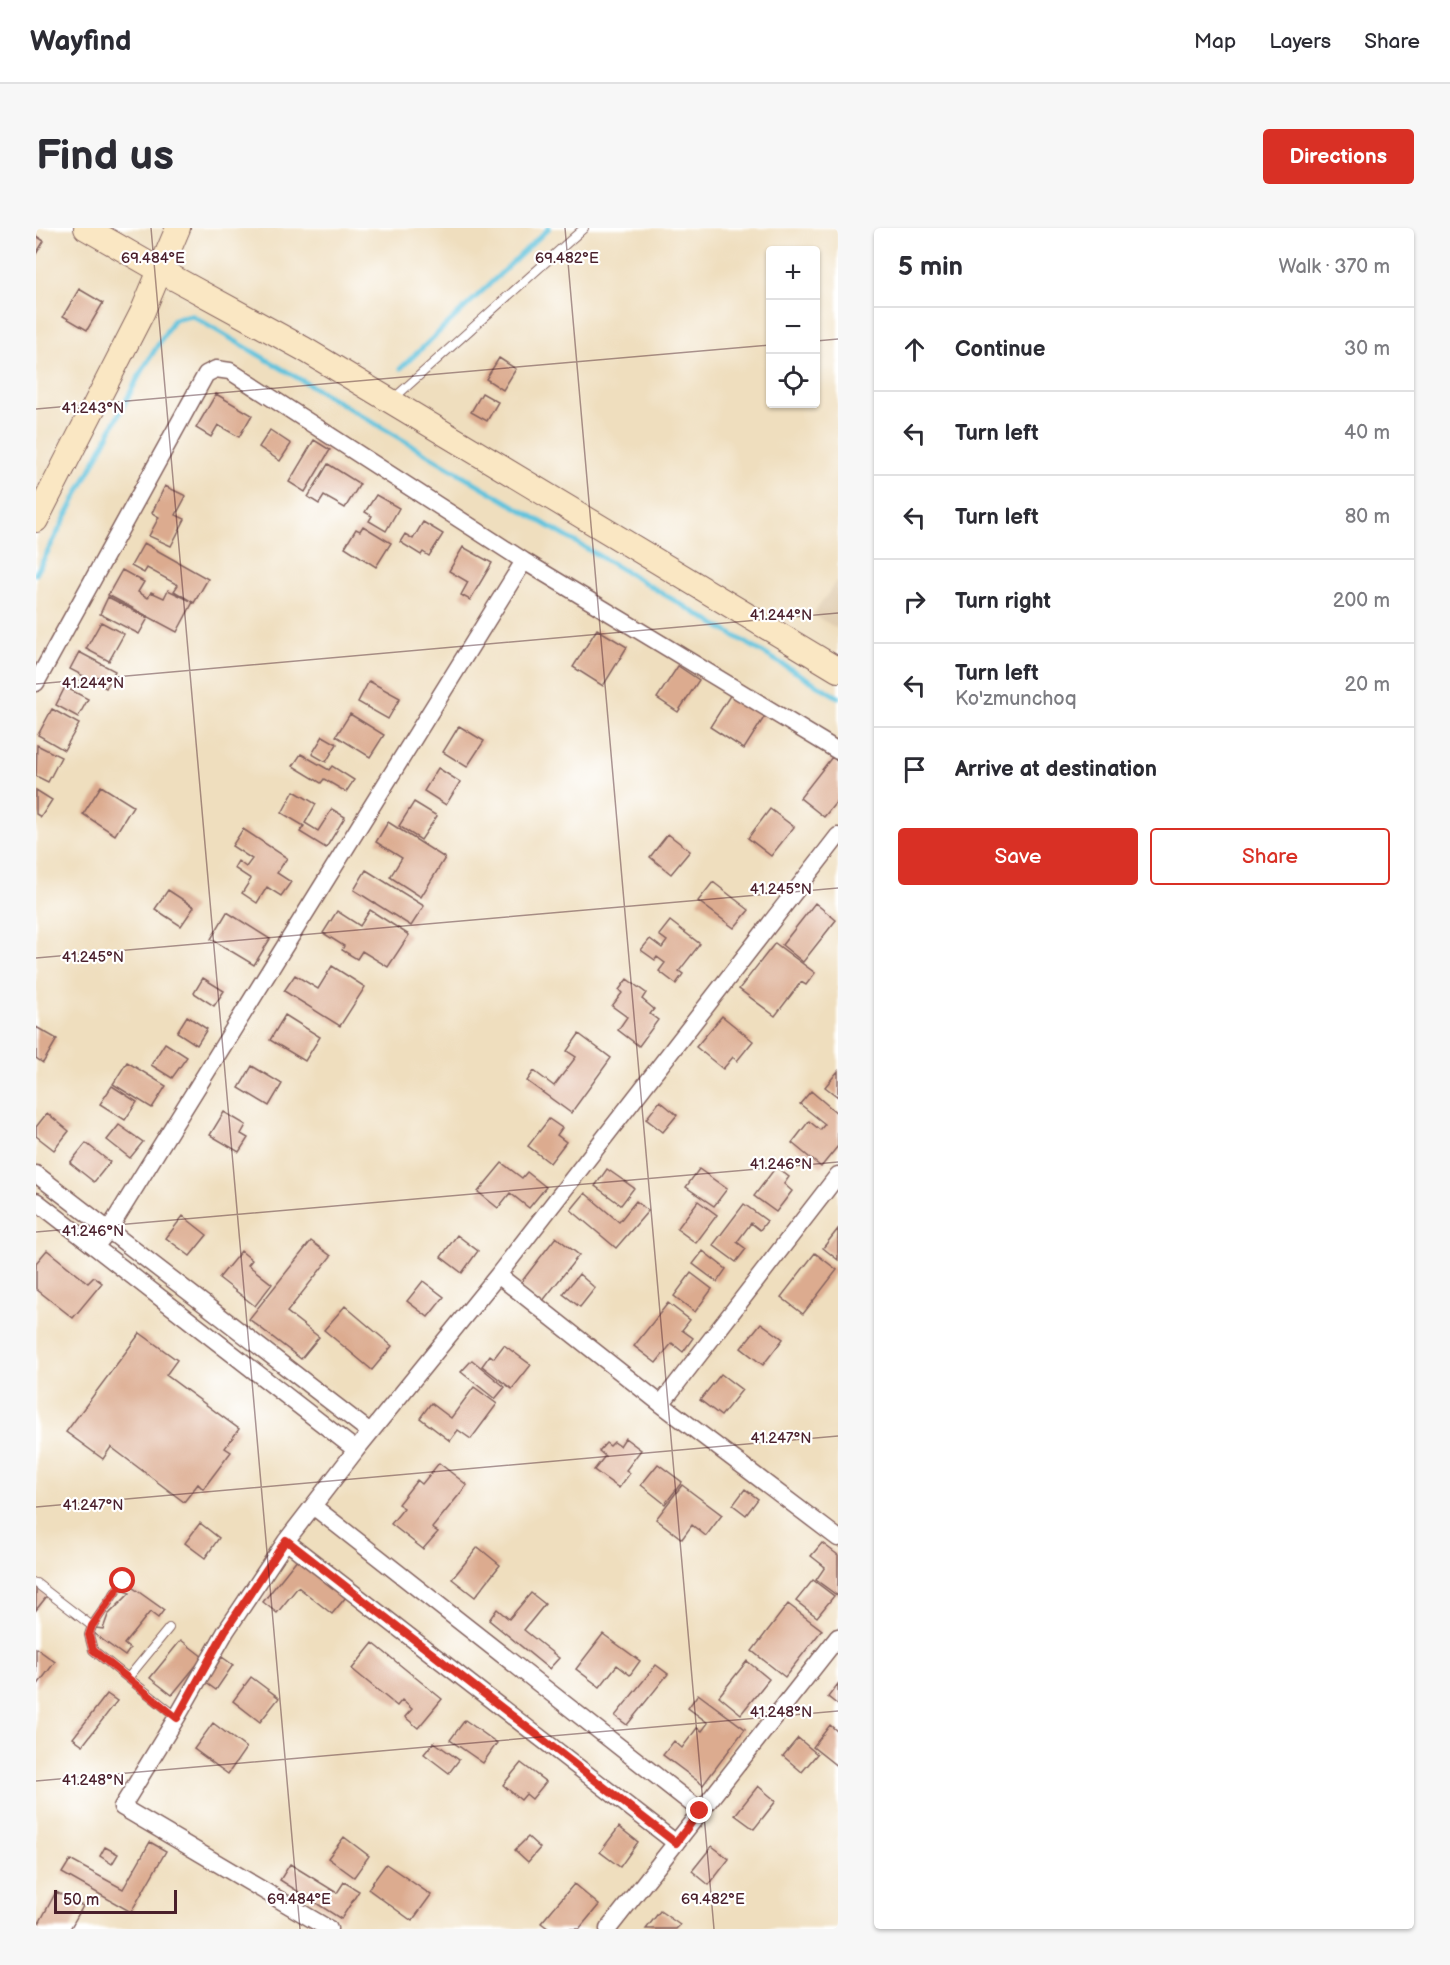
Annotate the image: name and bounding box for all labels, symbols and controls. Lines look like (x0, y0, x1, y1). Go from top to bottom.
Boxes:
text: Wayfind (30, 25, 131, 58)
text: Map (1194, 29, 1236, 54)
text: Layers (1269, 29, 1331, 54)
text: Share (1364, 29, 1420, 54)
button: Directions (1263, 129, 1414, 184)
text: Find us (36, 131, 174, 182)
map controls (766, 246, 820, 408)
button: + (766, 246, 820, 300)
text: 69.484°E (121, 249, 185, 268)
text: 69.482°E (535, 249, 599, 268)
text: 5 min (898, 252, 963, 283)
text: Walk · 370 m (1278, 255, 1390, 279)
button: − (766, 300, 820, 354)
icon: ahead (898, 333, 931, 366)
text: Continue (955, 336, 1045, 363)
text: 30 m (1344, 337, 1390, 361)
button: locate (766, 354, 820, 408)
text: 41.243°N (62, 399, 124, 418)
icon: left (898, 417, 931, 450)
text: Turn left (955, 420, 1039, 447)
text: 40 m (1344, 421, 1390, 445)
icon: left (898, 501, 931, 534)
text: Turn left (955, 504, 1039, 531)
text: 80 m (1345, 505, 1390, 529)
icon: right (898, 585, 931, 618)
text: Turn right (955, 588, 1051, 615)
text: 200 m (1333, 589, 1390, 613)
text: 41.244°N (750, 606, 812, 625)
text: Turn left (955, 660, 1039, 687)
icon: left (898, 669, 931, 702)
text: 20 m (1345, 673, 1390, 697)
text: 41.244°N (62, 674, 124, 693)
text: Ko'zmunchoq (955, 687, 1076, 711)
icon: arrive (898, 753, 931, 786)
text: Arrive at destination (955, 756, 1157, 783)
button: Save (898, 828, 1138, 885)
button: Share (1150, 828, 1390, 885)
text: 41.245°N (750, 880, 812, 899)
text: 41.245°N (62, 948, 124, 967)
text: 41.246°N (750, 1155, 812, 1174)
text: 41.246°N (62, 1222, 124, 1241)
text: 41.247°N (750, 1429, 812, 1448)
text: 41.247°N (62, 1496, 124, 1515)
route start (109, 1567, 135, 1593)
text: 41.248°N (750, 1703, 812, 1722)
text: 41.248°N (62, 1771, 124, 1790)
route end (686, 1797, 712, 1823)
scale bar (54, 1887, 177, 1914)
text: 69.484°E (267, 1890, 331, 1909)
text: 69.482°E (681, 1890, 745, 1909)
text: 50 m (63, 1891, 99, 1910)

